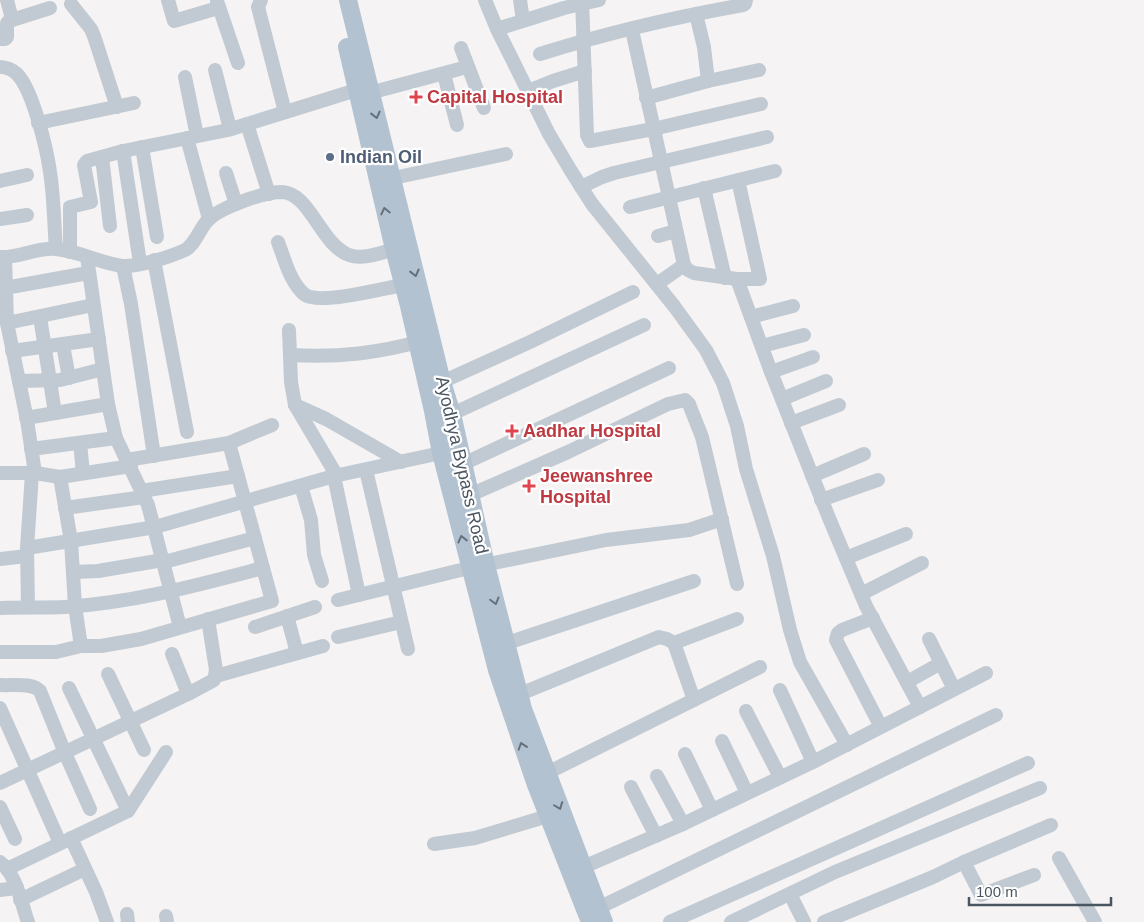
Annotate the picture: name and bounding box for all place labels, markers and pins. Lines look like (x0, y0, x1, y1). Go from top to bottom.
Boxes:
place label: Capital Hospital (427, 87, 563, 107)
marker: Capital Hospital (409, 90, 423, 104)
place label: Indian Oil (340, 147, 422, 167)
marker: Indian Oil (324, 151, 336, 163)
place label: Aadhar Hospital (523, 421, 661, 441)
marker: Aadhar Hospital (505, 424, 519, 438)
place label: Jeewanshree Hospital (540, 466, 653, 507)
marker: Jeewanshree Hospital (522, 479, 536, 493)

